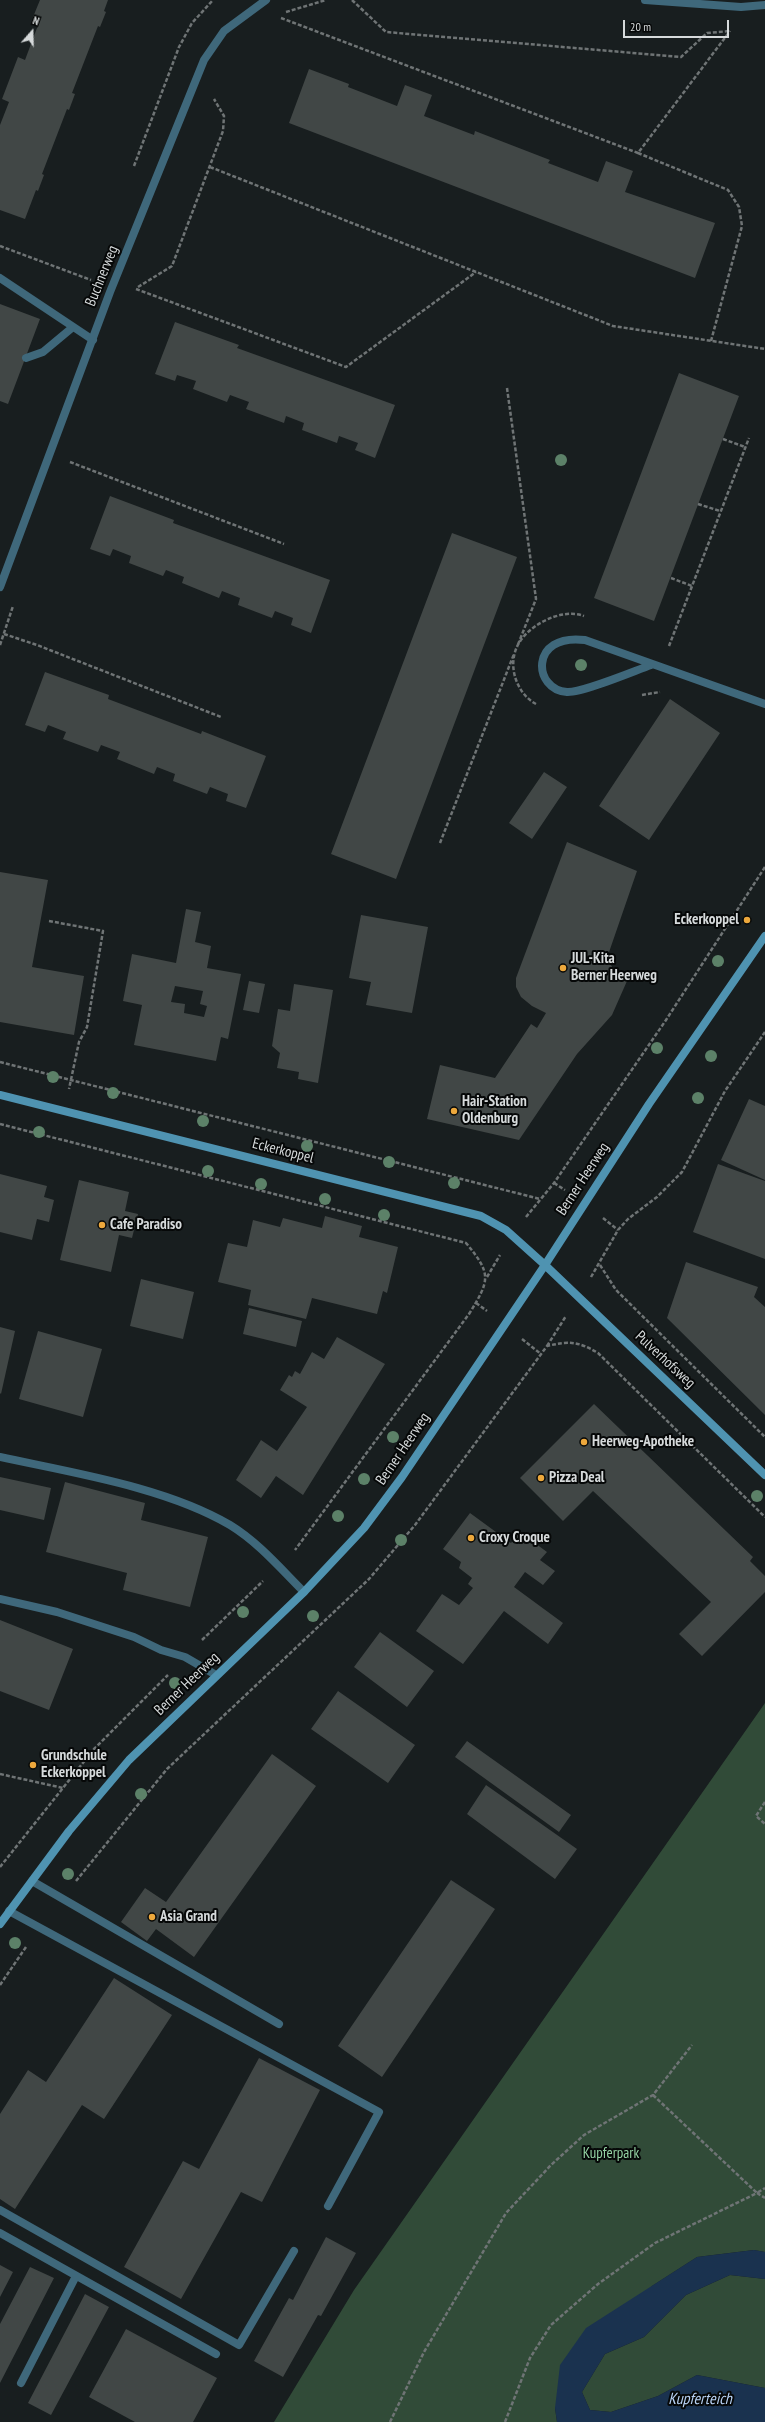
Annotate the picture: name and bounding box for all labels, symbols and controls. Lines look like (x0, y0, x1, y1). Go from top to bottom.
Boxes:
north arrow (12, 12, 52, 52)
scale bar (625, 12, 731, 38)
text: N (31, 13, 41, 28)
text: 20 m (630, 19, 651, 34)
street label: Buchnerweg (82, 243, 122, 309)
place label: Eckerkoppel (674, 911, 739, 929)
marker: Eckerkoppel (742, 915, 752, 925)
place label: JUL-Kita Berner Heerweg (571, 950, 657, 985)
marker: JUL-Kita Berner Heerweg (558, 963, 568, 973)
place label: Hair-Station Oldenburg (462, 1093, 527, 1128)
marker: Hair-Station Oldenburg (449, 1106, 459, 1116)
street label: Eckerkoppel (250, 1135, 316, 1167)
street label: Berner Heerweg (553, 1139, 613, 1219)
place label: Cafe Paradiso (110, 1216, 182, 1234)
marker: Cafe Paradiso (97, 1220, 107, 1230)
street label: Pulverhofsweg (631, 1328, 699, 1392)
street label: Berner Heerweg (372, 1410, 434, 1488)
place label: Heerweg-Apotheke (592, 1433, 694, 1451)
marker: Heerweg-Apotheke (579, 1437, 589, 1447)
place label: Pizza Deal (549, 1469, 605, 1487)
marker: Pizza Deal (536, 1473, 546, 1483)
place label: Croxy Croque (479, 1529, 550, 1547)
marker: Croxy Croque (466, 1533, 476, 1543)
street label: Berner Heerweg (151, 1649, 223, 1719)
place label: Grundschule Eckerkoppel (41, 1747, 107, 1782)
marker: Grundschule Eckerkoppel (28, 1760, 38, 1770)
place label: Asia Grand (160, 1908, 217, 1926)
marker: Asia Grand (147, 1912, 157, 1922)
park label: Kupferpark (583, 2145, 639, 2163)
water label: Kupferteich (668, 2389, 732, 2409)

